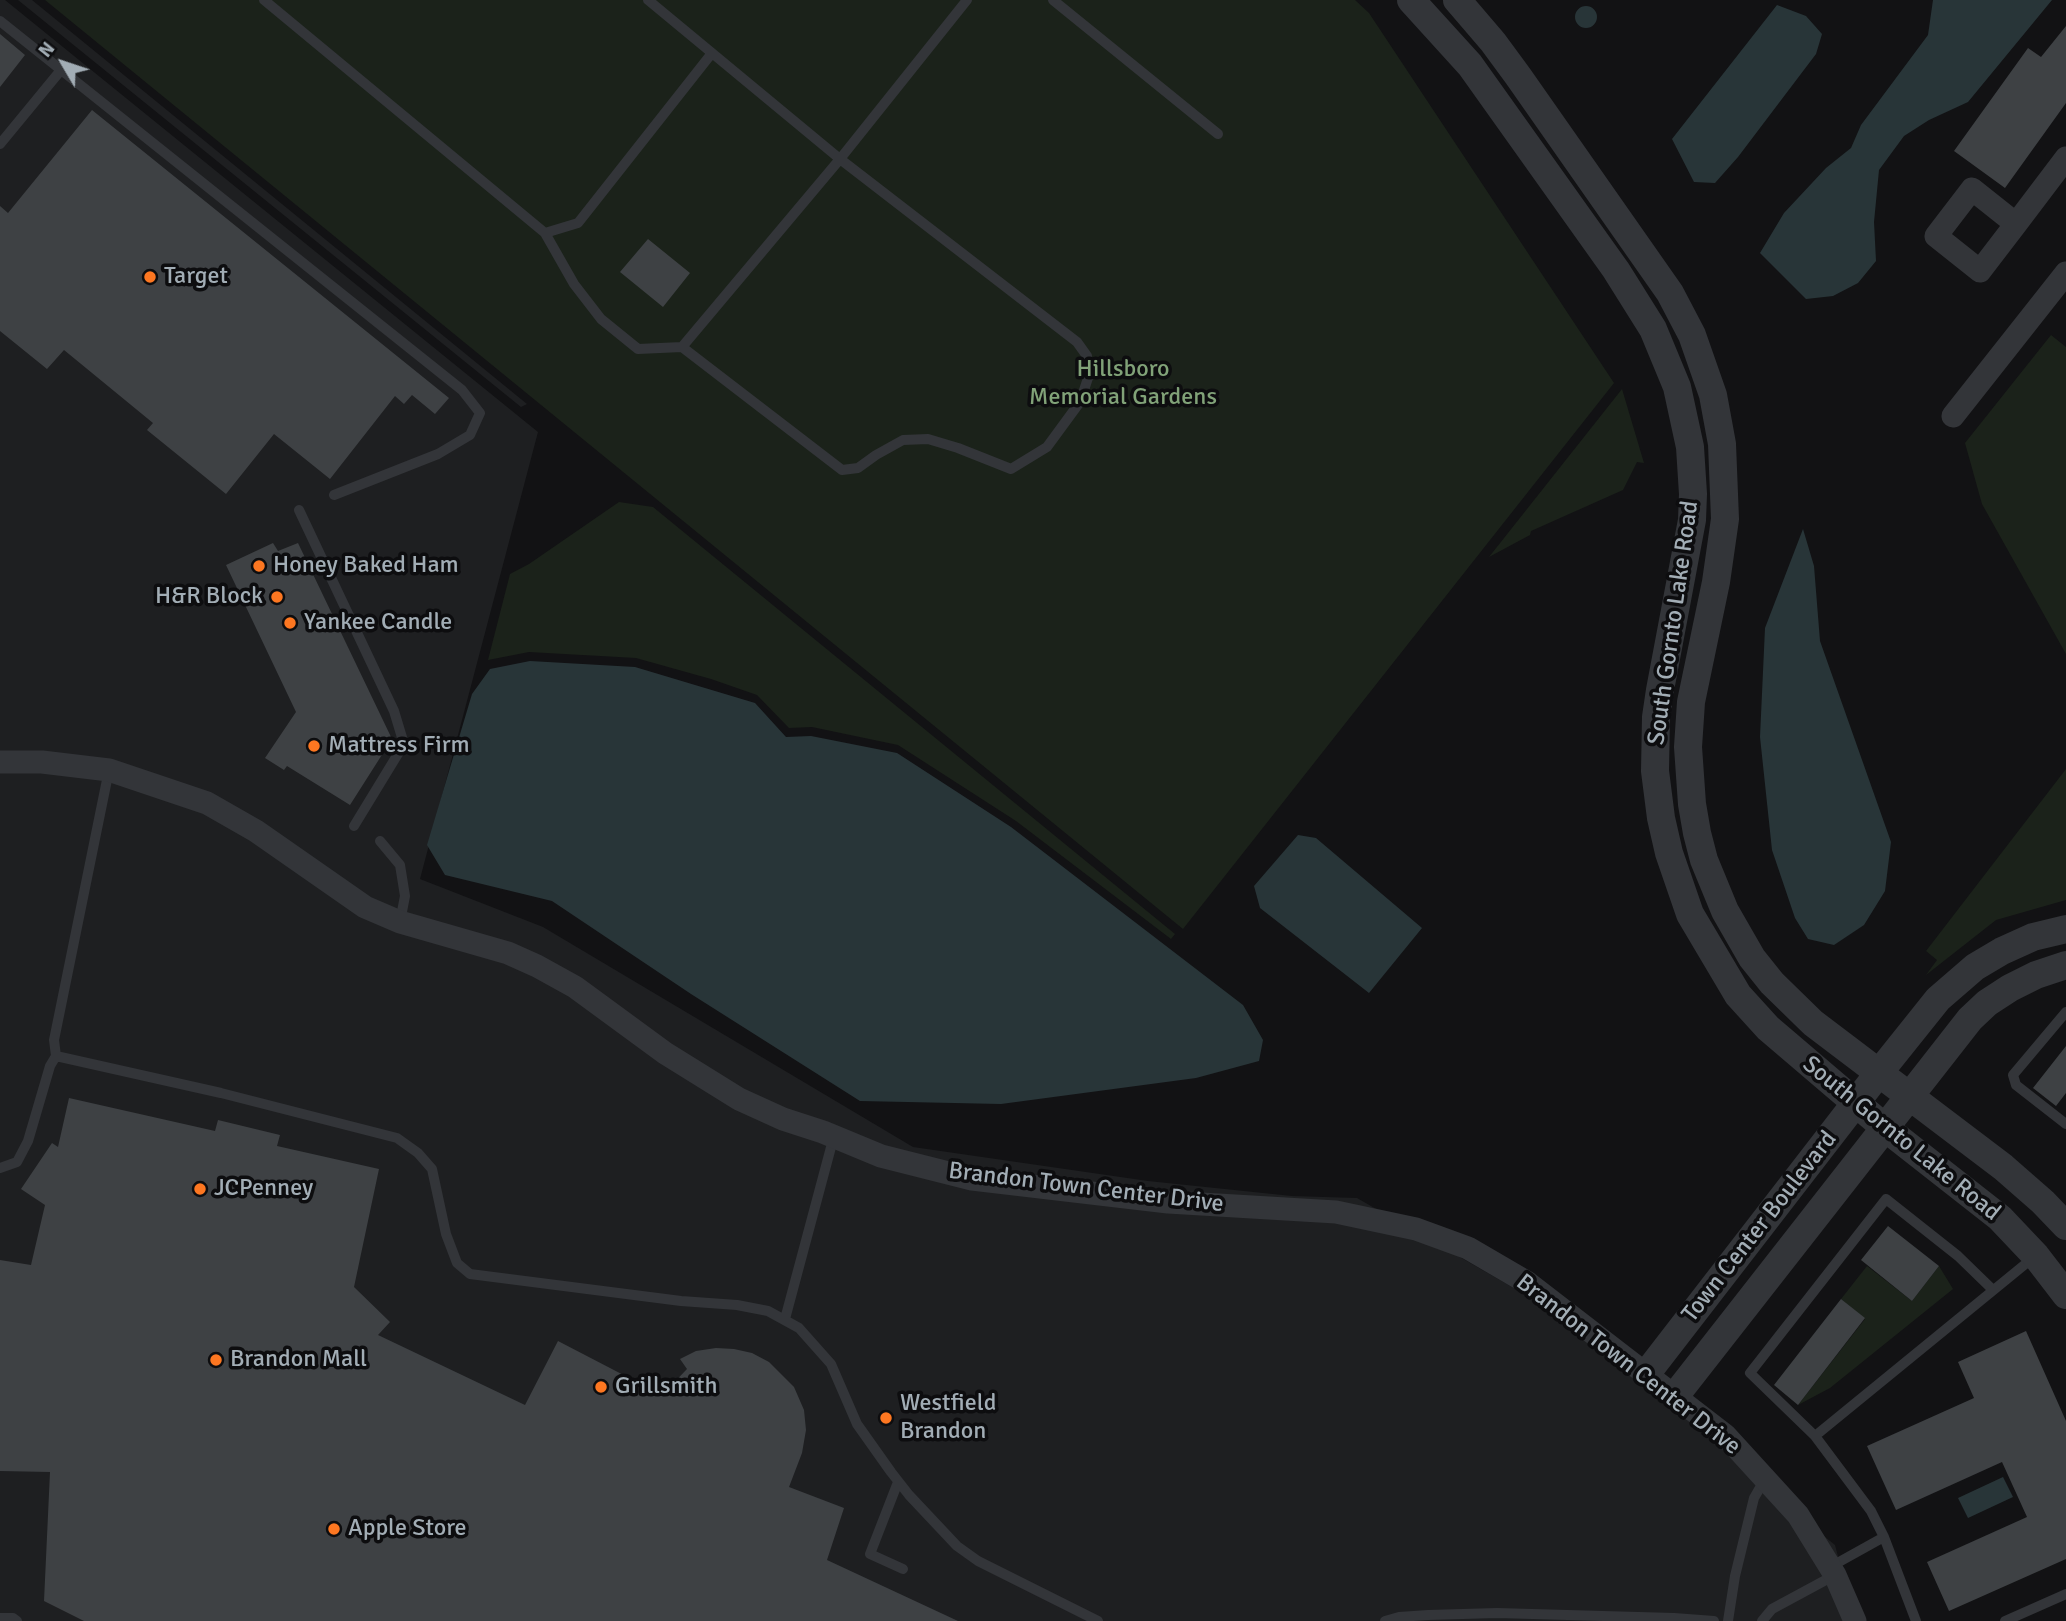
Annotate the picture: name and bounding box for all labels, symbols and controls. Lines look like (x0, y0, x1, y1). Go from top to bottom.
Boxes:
north arrow (28, 28, 98, 98)
text: N (33, 37, 60, 62)
place label: Target (164, 263, 228, 291)
marker: Target (142, 269, 158, 285)
park label: Hillsboro Memorial Gardens (1029, 356, 1217, 412)
street label: South Gornto Lake Road (1643, 499, 1705, 747)
place label: Honey Baked Ham (273, 552, 459, 580)
marker: Honey Baked Ham (251, 558, 267, 574)
place label: H&R Block (155, 583, 263, 611)
marker: H&R Block (269, 589, 285, 605)
place label: Yankee Candle (304, 609, 452, 637)
marker: Yankee Candle (282, 615, 298, 631)
place label: Mattress Firm (328, 732, 470, 760)
marker: Mattress Firm (306, 738, 322, 754)
street label: South Gornto Lake Road (1796, 1050, 2006, 1228)
street label: Town Center Boulevard (1676, 1126, 1844, 1328)
street label: Brandon Town Center Drive (947, 1157, 1225, 1219)
place label: JCPenney (214, 1175, 313, 1203)
marker: JCPenney (192, 1181, 208, 1197)
street label: Brandon Town Center Drive (1510, 1268, 1746, 1462)
place label: Brandon Mall (230, 1346, 367, 1374)
marker: Brandon Mall (208, 1352, 224, 1368)
place label: Grillsmith (615, 1373, 717, 1401)
marker: Grillsmith (593, 1379, 609, 1395)
place label: Westfield Brandon (900, 1390, 996, 1446)
marker: Westfield Brandon (878, 1410, 894, 1426)
place label: Apple Store (348, 1515, 467, 1543)
marker: Apple Store (326, 1521, 342, 1537)

